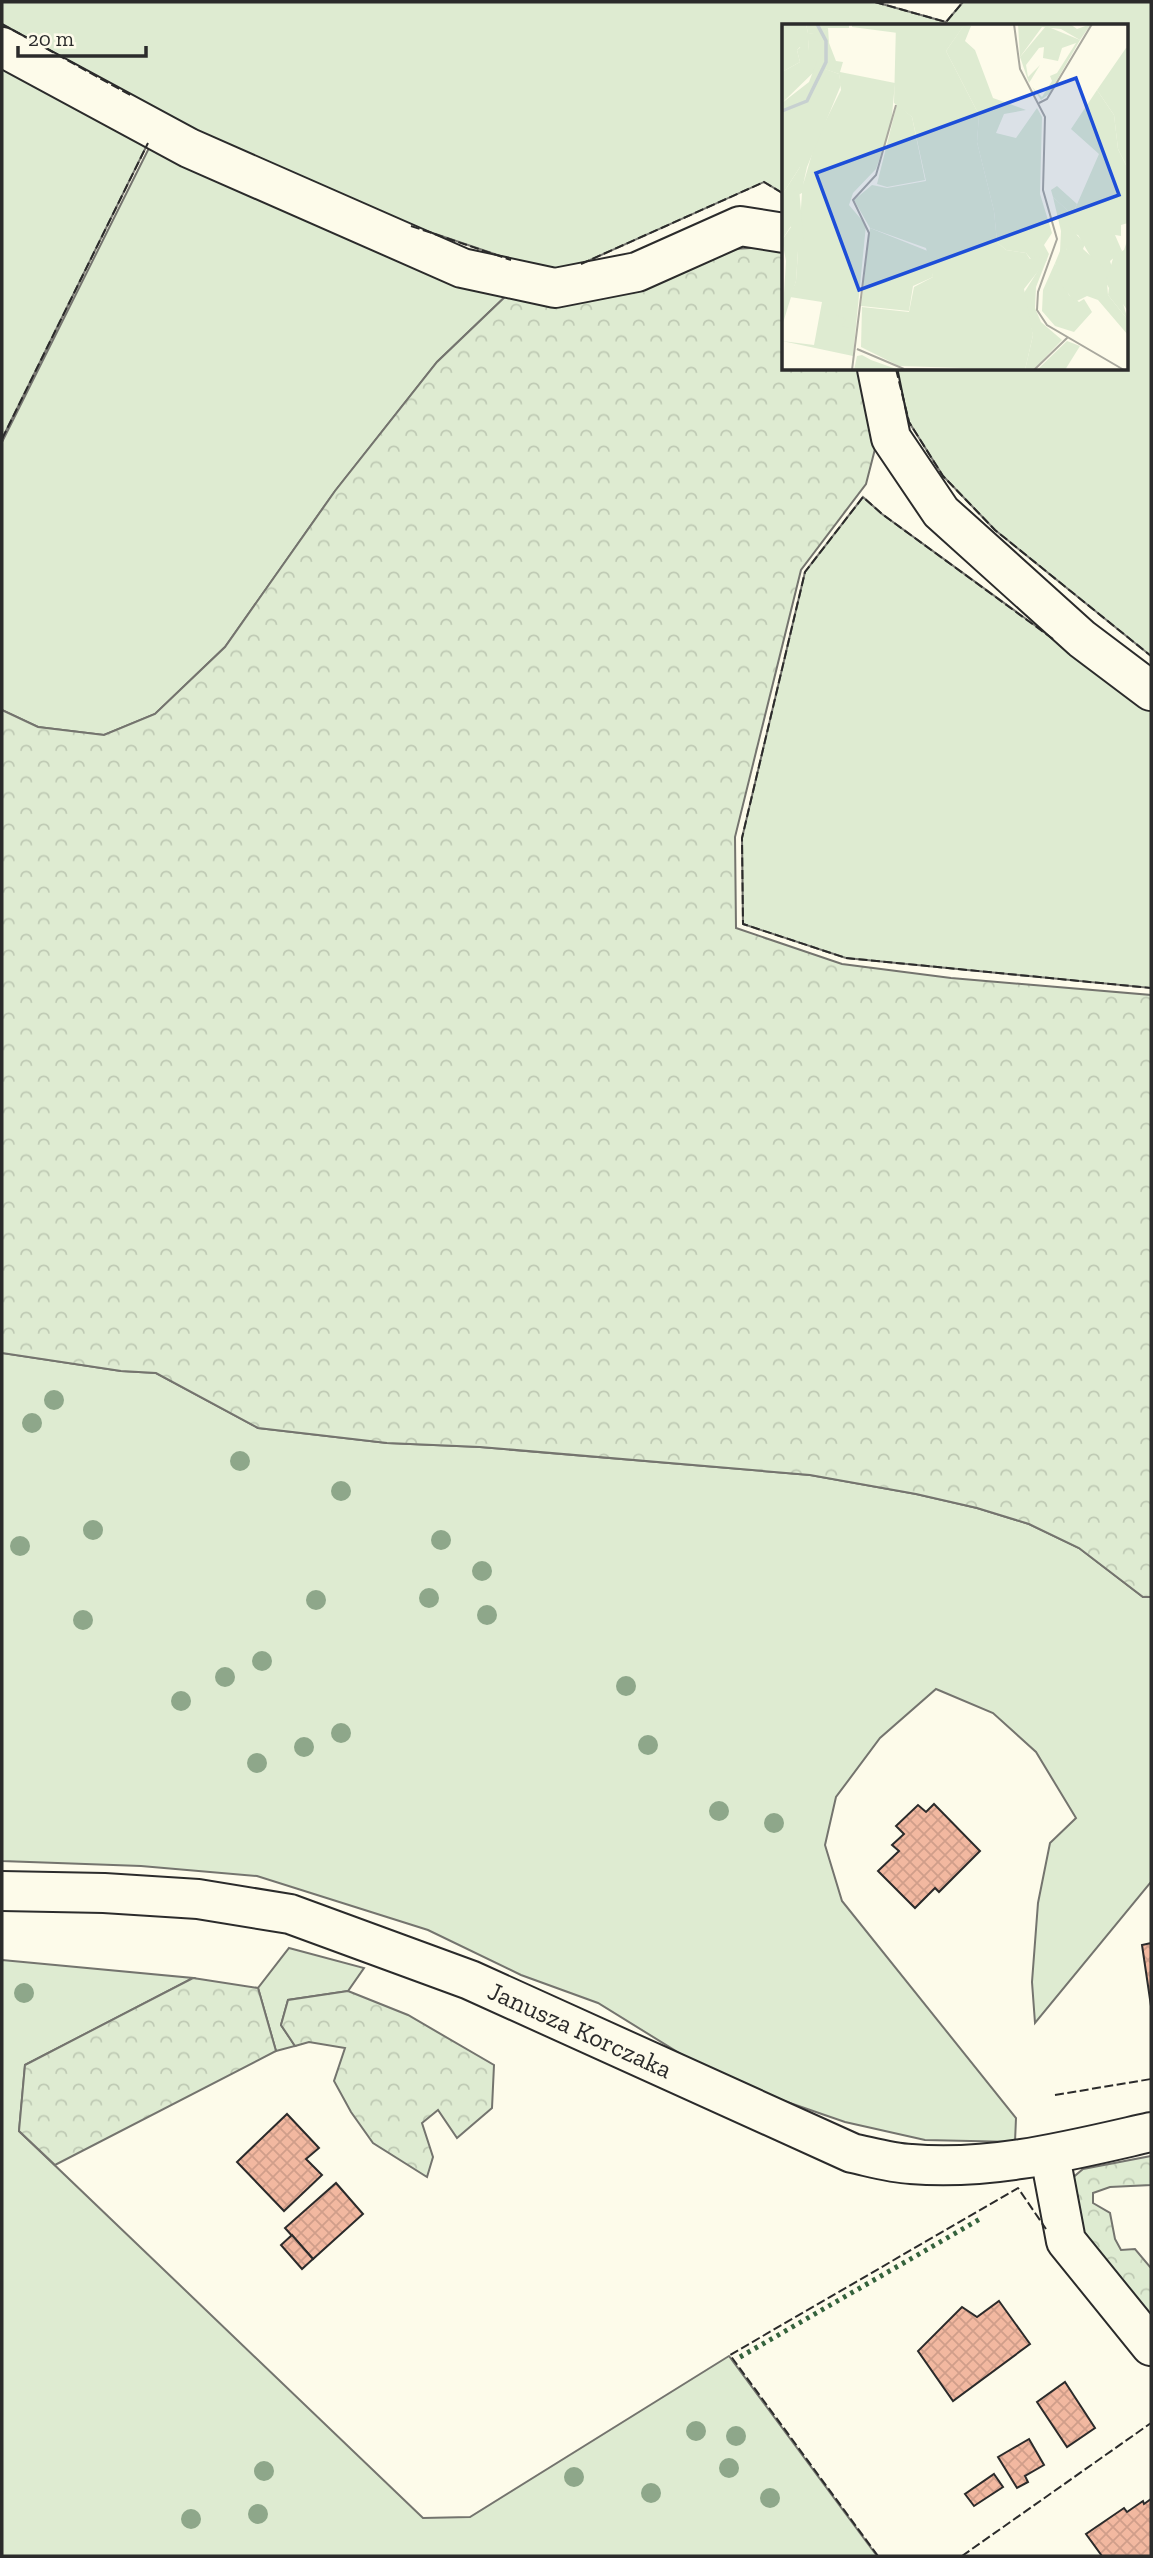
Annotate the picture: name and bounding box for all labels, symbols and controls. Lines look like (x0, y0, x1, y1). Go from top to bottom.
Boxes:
scale bar (18, 14, 145, 58)
inset map (782, 24, 1128, 371)
text: 20 m (28, 26, 74, 51)
street label: Janusza Korczaka (483, 1974, 677, 2086)

